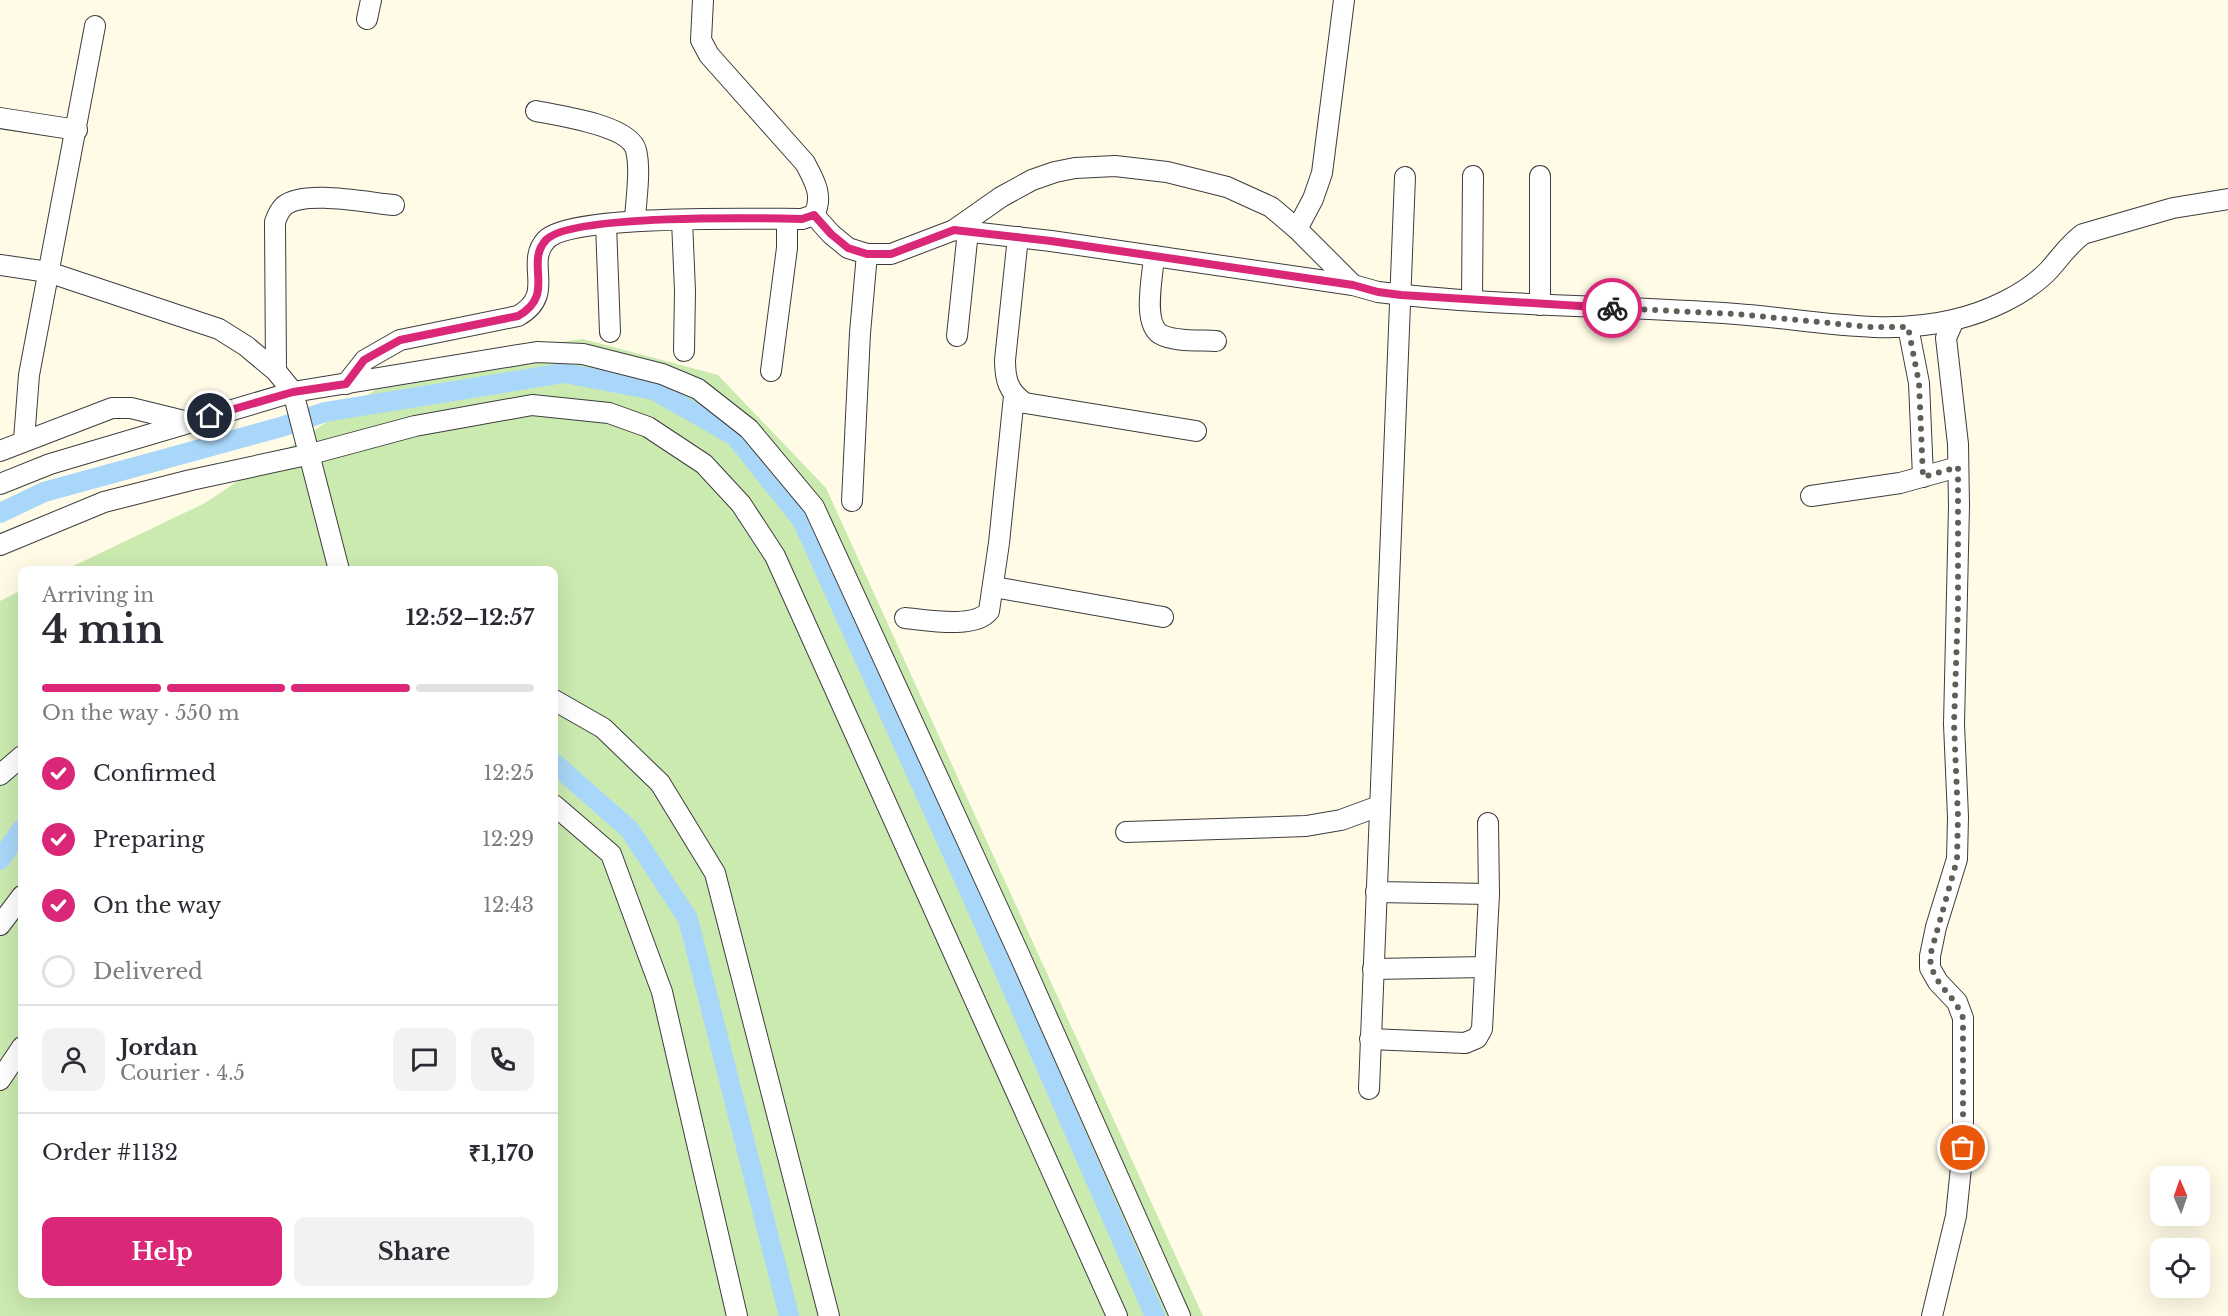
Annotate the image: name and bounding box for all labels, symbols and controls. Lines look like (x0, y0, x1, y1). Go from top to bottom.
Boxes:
courier (1582, 278, 1642, 338)
icon: bike (1596, 292, 1629, 325)
pin (184, 390, 235, 441)
icon: home (193, 399, 226, 432)
text: Arriving in (42, 583, 154, 607)
text: 12:52–12:57 (406, 604, 534, 631)
text: 4 min (42, 605, 164, 654)
text: On the way · 550 m (42, 701, 239, 725)
icon: check (42, 757, 75, 790)
text: Confirmed (93, 760, 216, 787)
text: 12:25 (483, 761, 534, 785)
icon: check (42, 823, 75, 856)
text: Preparing (93, 826, 204, 853)
text: 12:29 (482, 827, 534, 851)
icon: check (42, 889, 75, 922)
text: On the way (93, 892, 221, 919)
text: 12:43 (483, 893, 534, 917)
text: Delivered (93, 958, 203, 985)
button: person (42, 1028, 105, 1091)
button: chat (393, 1028, 456, 1091)
button: phone (471, 1028, 534, 1091)
text: Jordan (120, 1034, 198, 1061)
text: Courier · 4.5 (120, 1061, 245, 1085)
pin (1937, 1122, 1988, 1173)
icon: bag (1946, 1131, 1979, 1164)
text: Order #1132 (42, 1139, 178, 1166)
text: ₹1,170 (469, 1140, 534, 1167)
north arrow (2150, 1166, 2210, 1226)
map controls (2150, 1166, 2210, 1298)
button: Help (42, 1217, 282, 1286)
button: Share (294, 1217, 534, 1286)
button: locate (2150, 1238, 2210, 1298)

